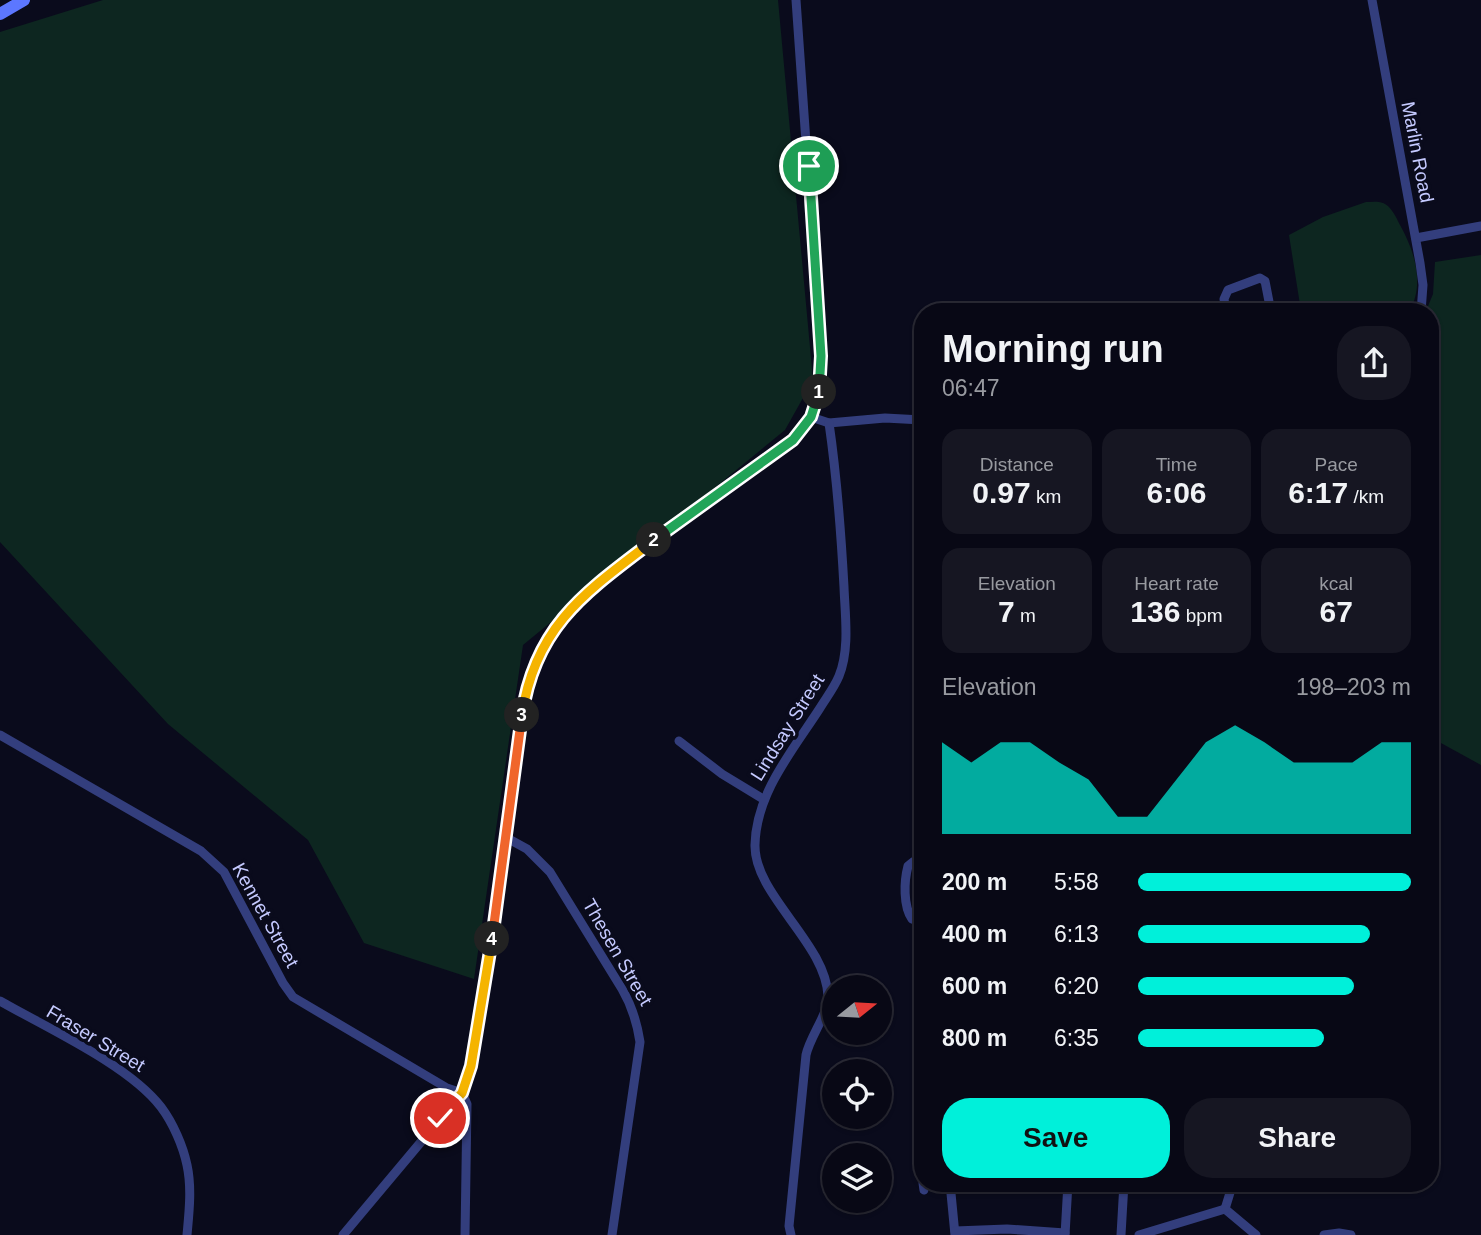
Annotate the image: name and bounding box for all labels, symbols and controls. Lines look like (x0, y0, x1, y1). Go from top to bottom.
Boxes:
street label: Marlin Road (1397, 100, 1438, 204)
pin (779, 136, 839, 196)
icon: arrive (790, 147, 828, 185)
button: share (1337, 326, 1411, 400)
text: Morning run (942, 328, 1164, 370)
pin: 1 (802, 374, 836, 410)
text: 06:47 (942, 375, 1000, 401)
text: 1 (813, 381, 824, 402)
text: Distance (980, 454, 1054, 475)
text: Time (1156, 454, 1197, 475)
text: Pace (1315, 454, 1358, 475)
text: 0.97 (972, 476, 1031, 509)
text: 6:06 (1146, 476, 1207, 509)
text: 6:17 (1288, 476, 1348, 509)
text: km (1031, 486, 1061, 507)
text: /km (1348, 486, 1384, 507)
pin: 2 (636, 522, 672, 558)
text: 2 (648, 529, 659, 550)
text: Elevation (978, 573, 1056, 594)
text: Heart rate (1134, 573, 1219, 594)
text: kcal (1319, 573, 1353, 594)
text: 7 (998, 595, 1015, 628)
text: 136 (1130, 595, 1180, 628)
text: 67 (1319, 595, 1353, 628)
text: m (1015, 605, 1036, 626)
text: bpm (1180, 605, 1223, 626)
street label: Lindsay Street (746, 670, 829, 784)
text: Elevation (942, 674, 1037, 700)
text: 198–203 m (1296, 674, 1411, 700)
pin: 3 (504, 698, 540, 732)
text: 3 (516, 704, 527, 725)
street label: Kennet Street (228, 859, 303, 972)
text: 200 m (942, 869, 1007, 895)
text: 5:58 (1054, 869, 1099, 895)
street label: Thesen Street (579, 895, 657, 1010)
text: 400 m (942, 921, 1007, 947)
text: 6:13 (1054, 921, 1099, 947)
pin: 4 (475, 922, 510, 956)
text: 4 (486, 928, 497, 949)
text: 600 m (942, 973, 1007, 999)
text: 6:20 (1054, 973, 1099, 999)
north arrow (822, 975, 892, 1045)
map controls (822, 975, 892, 1213)
street label: Fraser Street (43, 1001, 149, 1076)
text: 800 m (942, 1025, 1007, 1051)
text: 6:35 (1054, 1025, 1099, 1051)
button: locate (822, 1059, 892, 1129)
pin (410, 1088, 470, 1148)
button: Save (942, 1098, 1170, 1178)
button: Share (1184, 1098, 1411, 1178)
icon: check (421, 1099, 459, 1137)
button: layers (822, 1143, 892, 1213)

